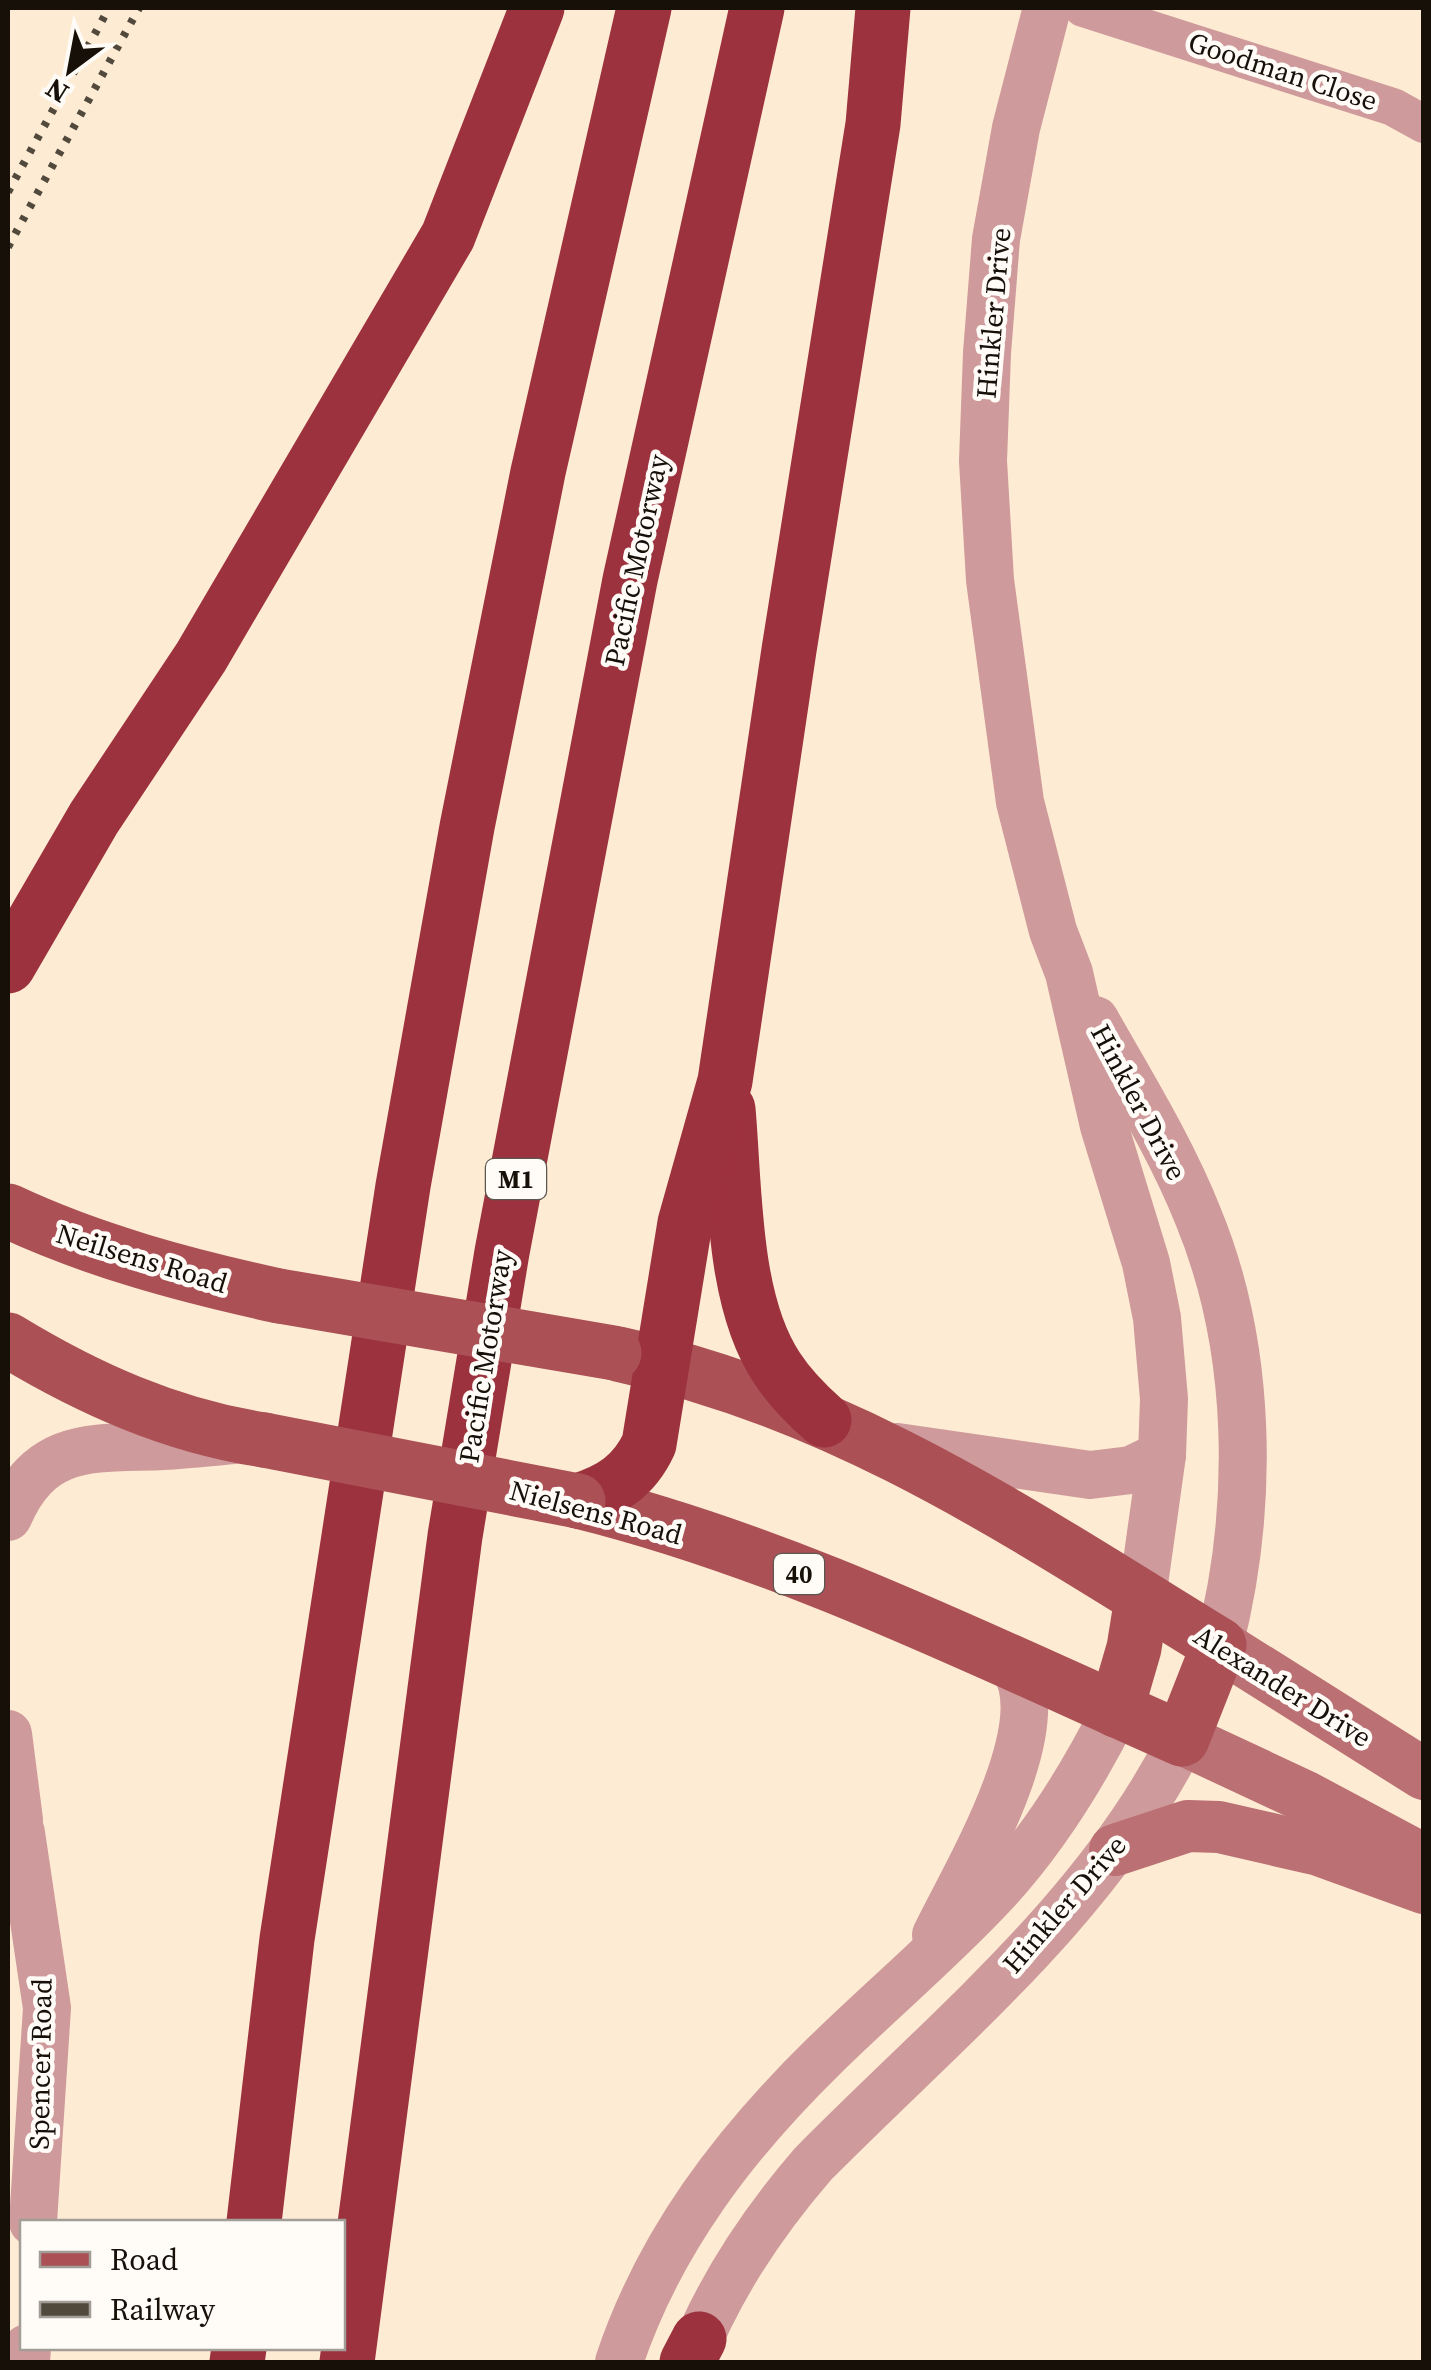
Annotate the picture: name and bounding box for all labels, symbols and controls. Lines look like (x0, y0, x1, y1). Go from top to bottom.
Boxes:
north arrow (20, 20, 120, 120)
street label: Goodman Close (1184, 23, 1382, 119)
text: N (38, 70, 75, 113)
street label: Hinkler Drive (967, 226, 1019, 400)
street label: Pacific Motorway (595, 450, 677, 669)
street label: Hinkler Drive (1082, 1017, 1196, 1187)
road number: M1 (486, 1159, 546, 1199)
street label: Neilsens Road (52, 1214, 232, 1302)
street label: Pacific Motorway (449, 1246, 521, 1465)
street label: Nielsens Road (506, 1471, 686, 1553)
road number: 40 (774, 1554, 824, 1594)
street label: Alexander Drive (1187, 1616, 1379, 1756)
street label: Hinkler Drive (994, 1827, 1134, 1981)
street label: Spencer Road (20, 1978, 60, 2150)
legend (20, 2220, 345, 2350)
text: Road (110, 2239, 178, 2280)
text: Railway (110, 2289, 216, 2330)

